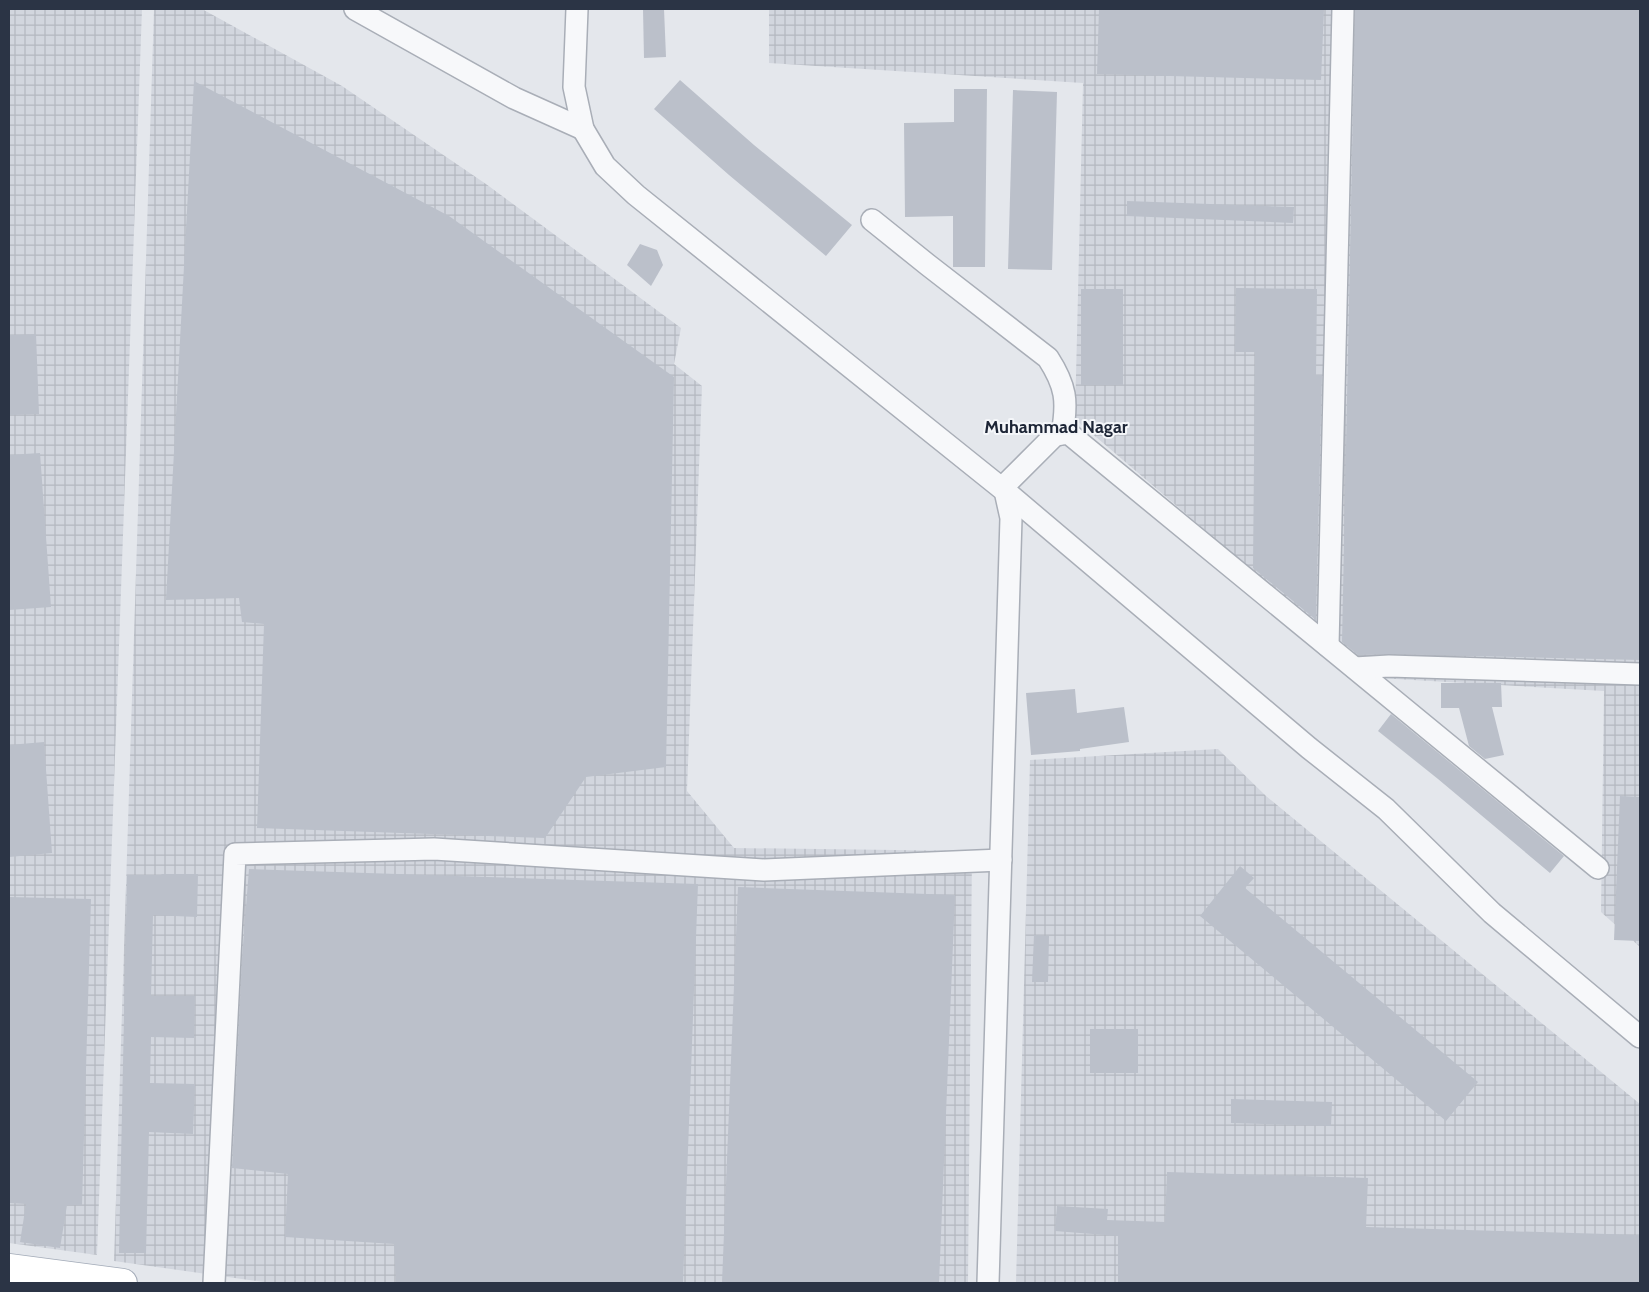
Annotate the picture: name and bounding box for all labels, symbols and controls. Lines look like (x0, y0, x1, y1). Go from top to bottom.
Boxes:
district label: Muhammad Nagar (984, 416, 1128, 438)

